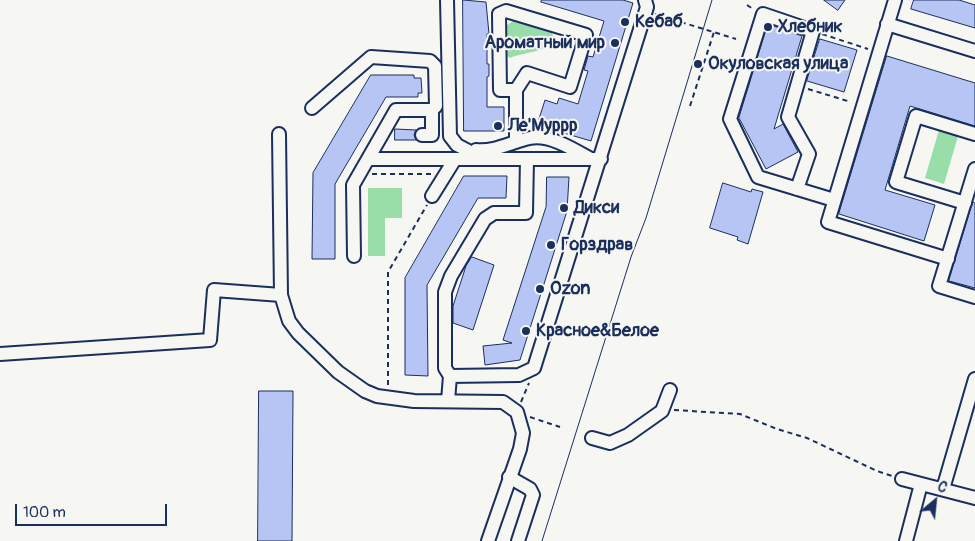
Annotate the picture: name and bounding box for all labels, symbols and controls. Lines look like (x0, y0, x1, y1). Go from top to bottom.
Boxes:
place label: Кебаб (635, 11, 683, 33)
marker: Кебаб (619, 16, 631, 28)
place label: Хлебник (778, 16, 843, 38)
marker: Хлебник (762, 21, 774, 33)
place label: Ароматный мир (484, 32, 605, 54)
marker: Ароматный мир (609, 37, 621, 49)
place label: Окуловская улица (708, 53, 848, 75)
marker: Окуловская улица (692, 58, 704, 70)
place label: Ле'Муррр (508, 115, 577, 137)
marker: Ле'Муррр (492, 120, 504, 132)
place label: Дикси (574, 197, 619, 219)
marker: Дикси (558, 202, 570, 214)
place label: Горздрав (561, 234, 633, 256)
marker: Горздрав (545, 239, 557, 251)
place label: Ozon (550, 278, 590, 300)
marker: Ozon (534, 283, 546, 295)
place label: Красное&Белое (536, 320, 659, 342)
marker: Красное&Белое (520, 325, 532, 337)
north arrow (910, 476, 960, 526)
text: С (934, 478, 950, 497)
scale bar (18, 494, 170, 526)
text: 100 m (23, 503, 66, 522)

